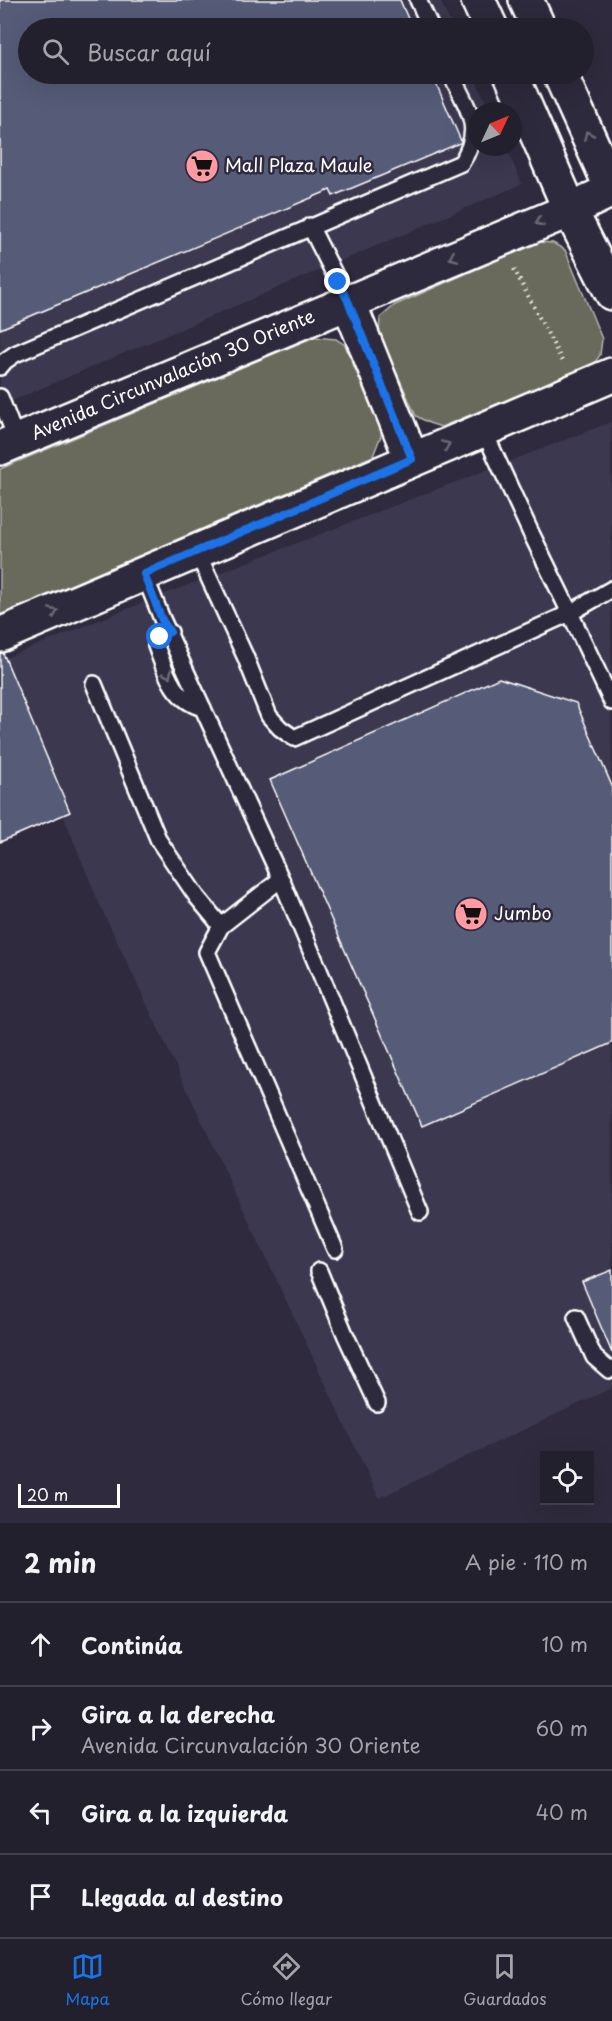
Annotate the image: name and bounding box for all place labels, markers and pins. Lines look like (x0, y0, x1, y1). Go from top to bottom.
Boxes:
supermarket icon: Mall Plaza Maule (184, 148, 220, 184)
place label: Mall Plaza Maule (225, 151, 373, 178)
supermarket icon: Jumbo (453, 896, 489, 932)
place label: Jumbo (494, 899, 552, 926)

